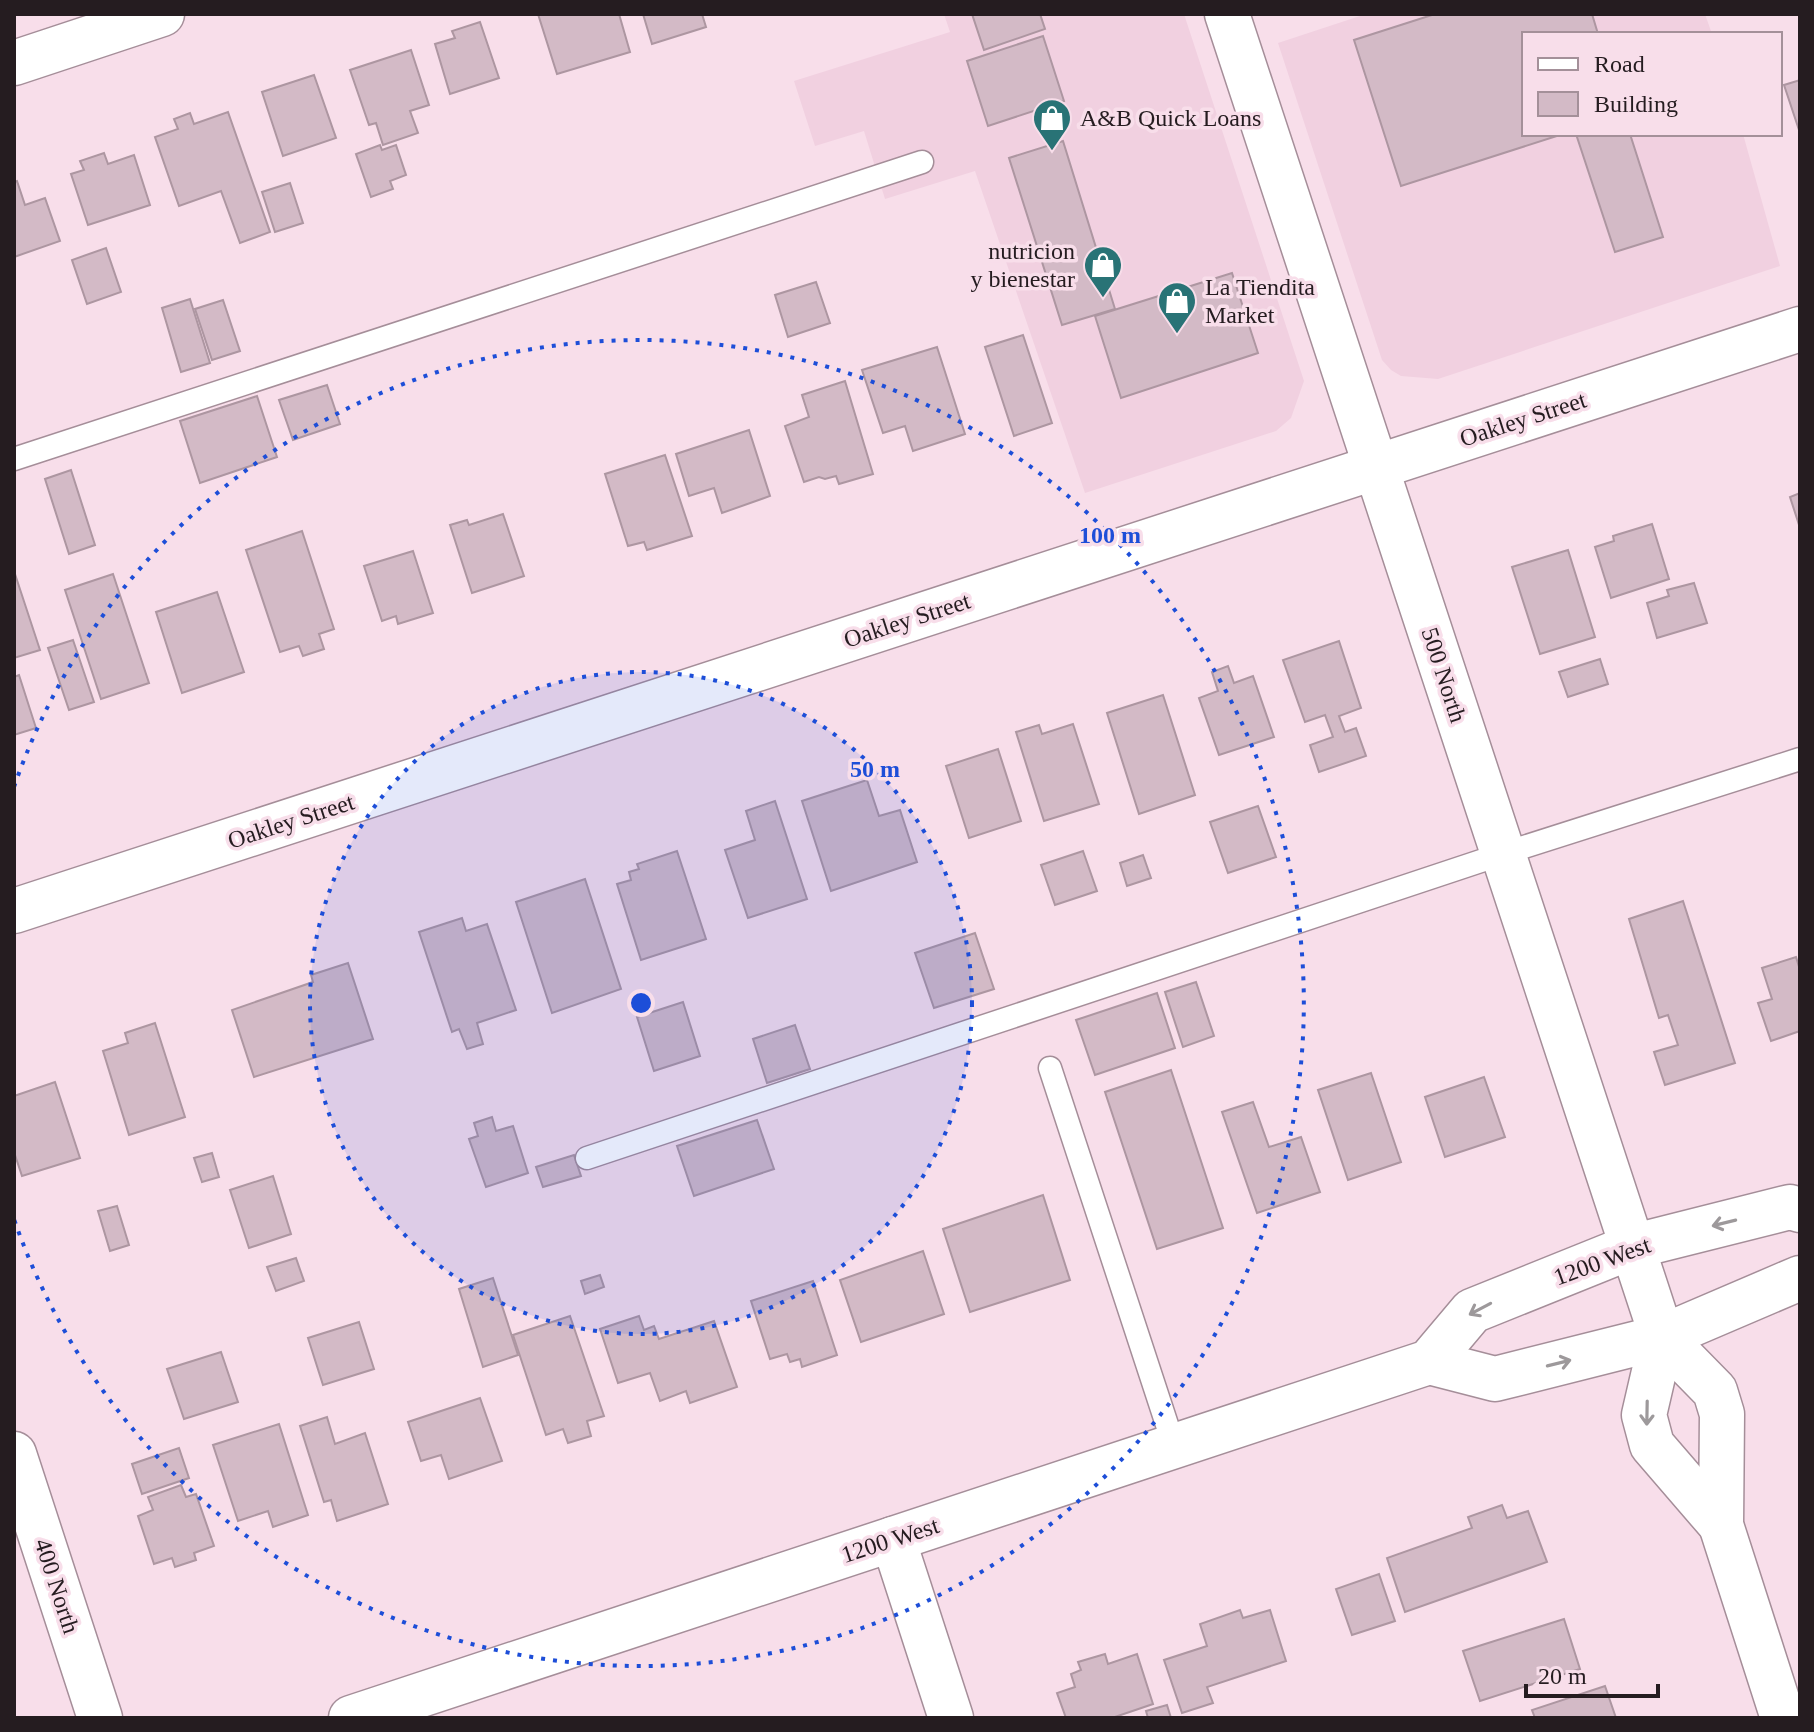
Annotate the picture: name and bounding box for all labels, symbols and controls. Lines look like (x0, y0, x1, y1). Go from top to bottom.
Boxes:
legend (1522, 32, 1782, 136)
text: Road (1594, 51, 1645, 77)
text: Building (1594, 91, 1678, 117)
shop icon: A&B Quick Loans (1031, 97, 1073, 152)
place label: A&B Quick Loans (1080, 105, 1261, 131)
place label: nutricion y bienestar (970, 238, 1075, 292)
shop icon: nutricion y bienestar (1082, 244, 1124, 299)
place label: La Tiendita Market (1205, 274, 1315, 328)
shop icon: La Tiendita Market (1156, 280, 1198, 335)
street label: Oakley Street (1457, 386, 1590, 452)
text: 100 m (1079, 522, 1141, 548)
street label: Oakley Street (841, 587, 974, 653)
street label: 500 North (1416, 624, 1472, 726)
text: 50 m (850, 756, 900, 782)
street label: Oakley Street (225, 788, 358, 854)
centre of rings (627, 989, 655, 1017)
one-way arrow (1712, 1217, 1738, 1232)
street label: 1200 West (1550, 1231, 1654, 1290)
one-way arrow (1469, 1302, 1492, 1318)
one-way arrow (1545, 1354, 1571, 1369)
one-way arrow (1639, 1399, 1655, 1425)
street label: 1200 West (838, 1512, 942, 1568)
street label: 400 North (29, 1535, 85, 1637)
scale bar (1526, 1648, 1658, 1698)
text: 20 m (1538, 1663, 1587, 1689)

